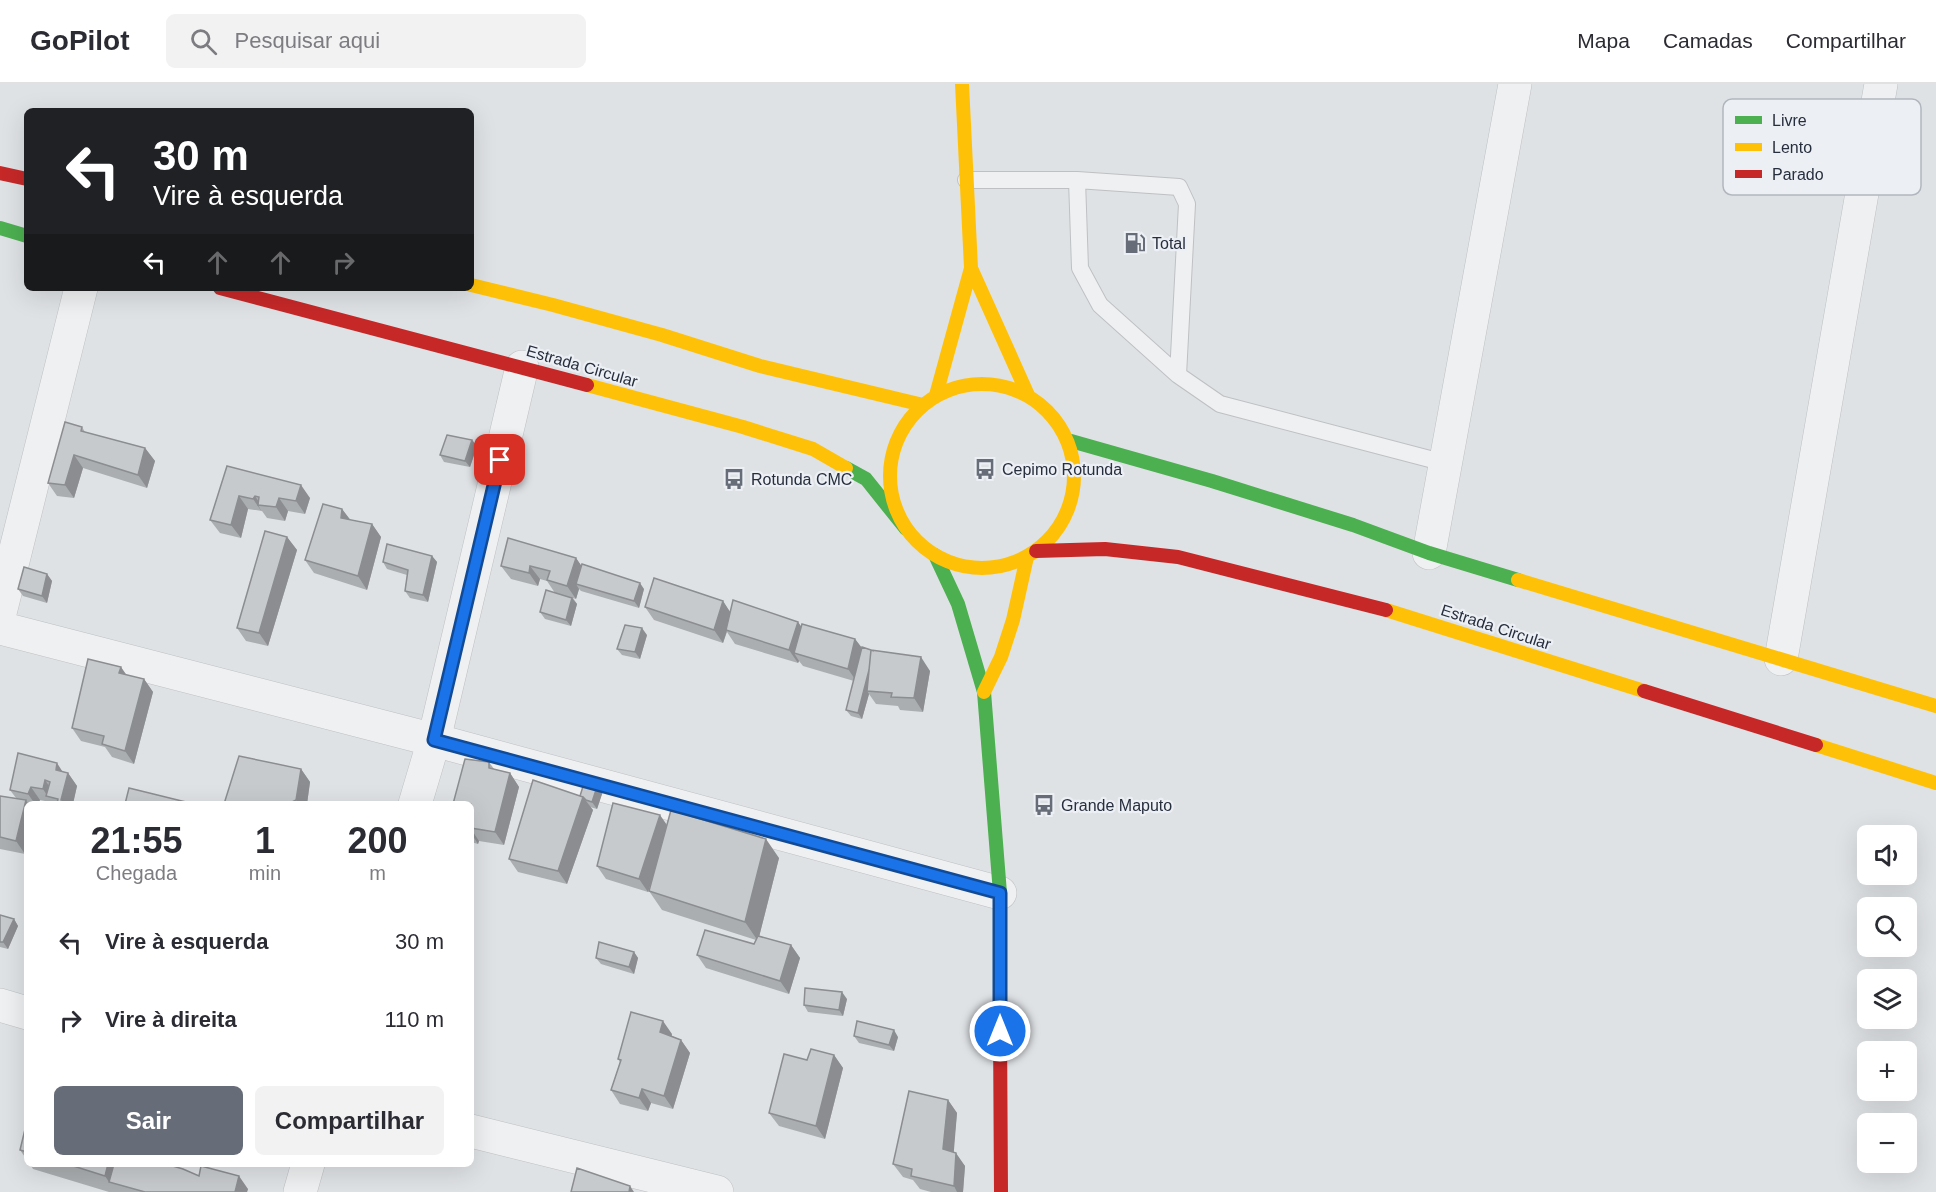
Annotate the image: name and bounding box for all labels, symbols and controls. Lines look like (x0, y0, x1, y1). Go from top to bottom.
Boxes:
search box (166, 14, 586, 68)
text: GoPilot (30, 25, 130, 56)
icon: search (187, 25, 220, 58)
text: Pesquisar aqui (235, 28, 380, 53)
text: Mapa (1577, 29, 1630, 52)
text: Camadas (1663, 29, 1753, 52)
text: Compartilhar (1786, 29, 1906, 52)
legend (1723, 99, 1921, 195)
text: Livre (1772, 112, 1807, 129)
icon: left (54, 132, 132, 210)
text: 30 m (153, 132, 249, 179)
text: Lento (1772, 139, 1812, 156)
text: Parado (1772, 166, 1824, 183)
text: Vire à esquerda (153, 181, 343, 211)
fuel station icon: Total (1123, 231, 1147, 255)
place label: Total (1152, 235, 1186, 252)
icon: left (138, 246, 171, 279)
icon: ahead (201, 246, 234, 279)
icon: ahead (264, 246, 297, 279)
icon: right (327, 246, 360, 279)
street label: Estrada Circular (525, 342, 640, 390)
pin (474, 434, 525, 485)
icon: arrive (483, 443, 516, 476)
bus stop icon: Cepimo Rotunda (973, 457, 997, 481)
place label: Cepimo Rotunda (1002, 461, 1122, 478)
bus stop icon: Rotunda CMC (722, 467, 746, 491)
place label: Rotunda CMC (751, 471, 852, 488)
street label: Estrada Circular (1439, 601, 1554, 653)
bus stop icon: Grande Maputo (1032, 793, 1056, 817)
place label: Grande Maputo (1061, 797, 1172, 814)
text: 21:55 (90, 820, 182, 861)
text: 1 (255, 820, 275, 861)
text: 200 (347, 820, 408, 861)
map controls (1857, 825, 1917, 1173)
button: sound (1857, 825, 1917, 885)
text: Chegada (96, 862, 177, 884)
text: min (249, 862, 281, 884)
text: m (369, 862, 386, 884)
button: search (1857, 897, 1917, 957)
icon: left (54, 926, 87, 959)
text: Vire à esquerda (105, 929, 268, 954)
text: 30 m (395, 929, 444, 954)
button: layers (1857, 969, 1917, 1029)
position arrow (968, 999, 1032, 1063)
icon: right (54, 1004, 87, 1037)
text: Vire à direita (105, 1007, 237, 1032)
text: 110 m (384, 1007, 444, 1032)
button: + (1857, 1041, 1917, 1101)
button: Sair (54, 1086, 243, 1155)
button: Compartilhar (255, 1086, 444, 1155)
button: − (1857, 1113, 1917, 1173)

